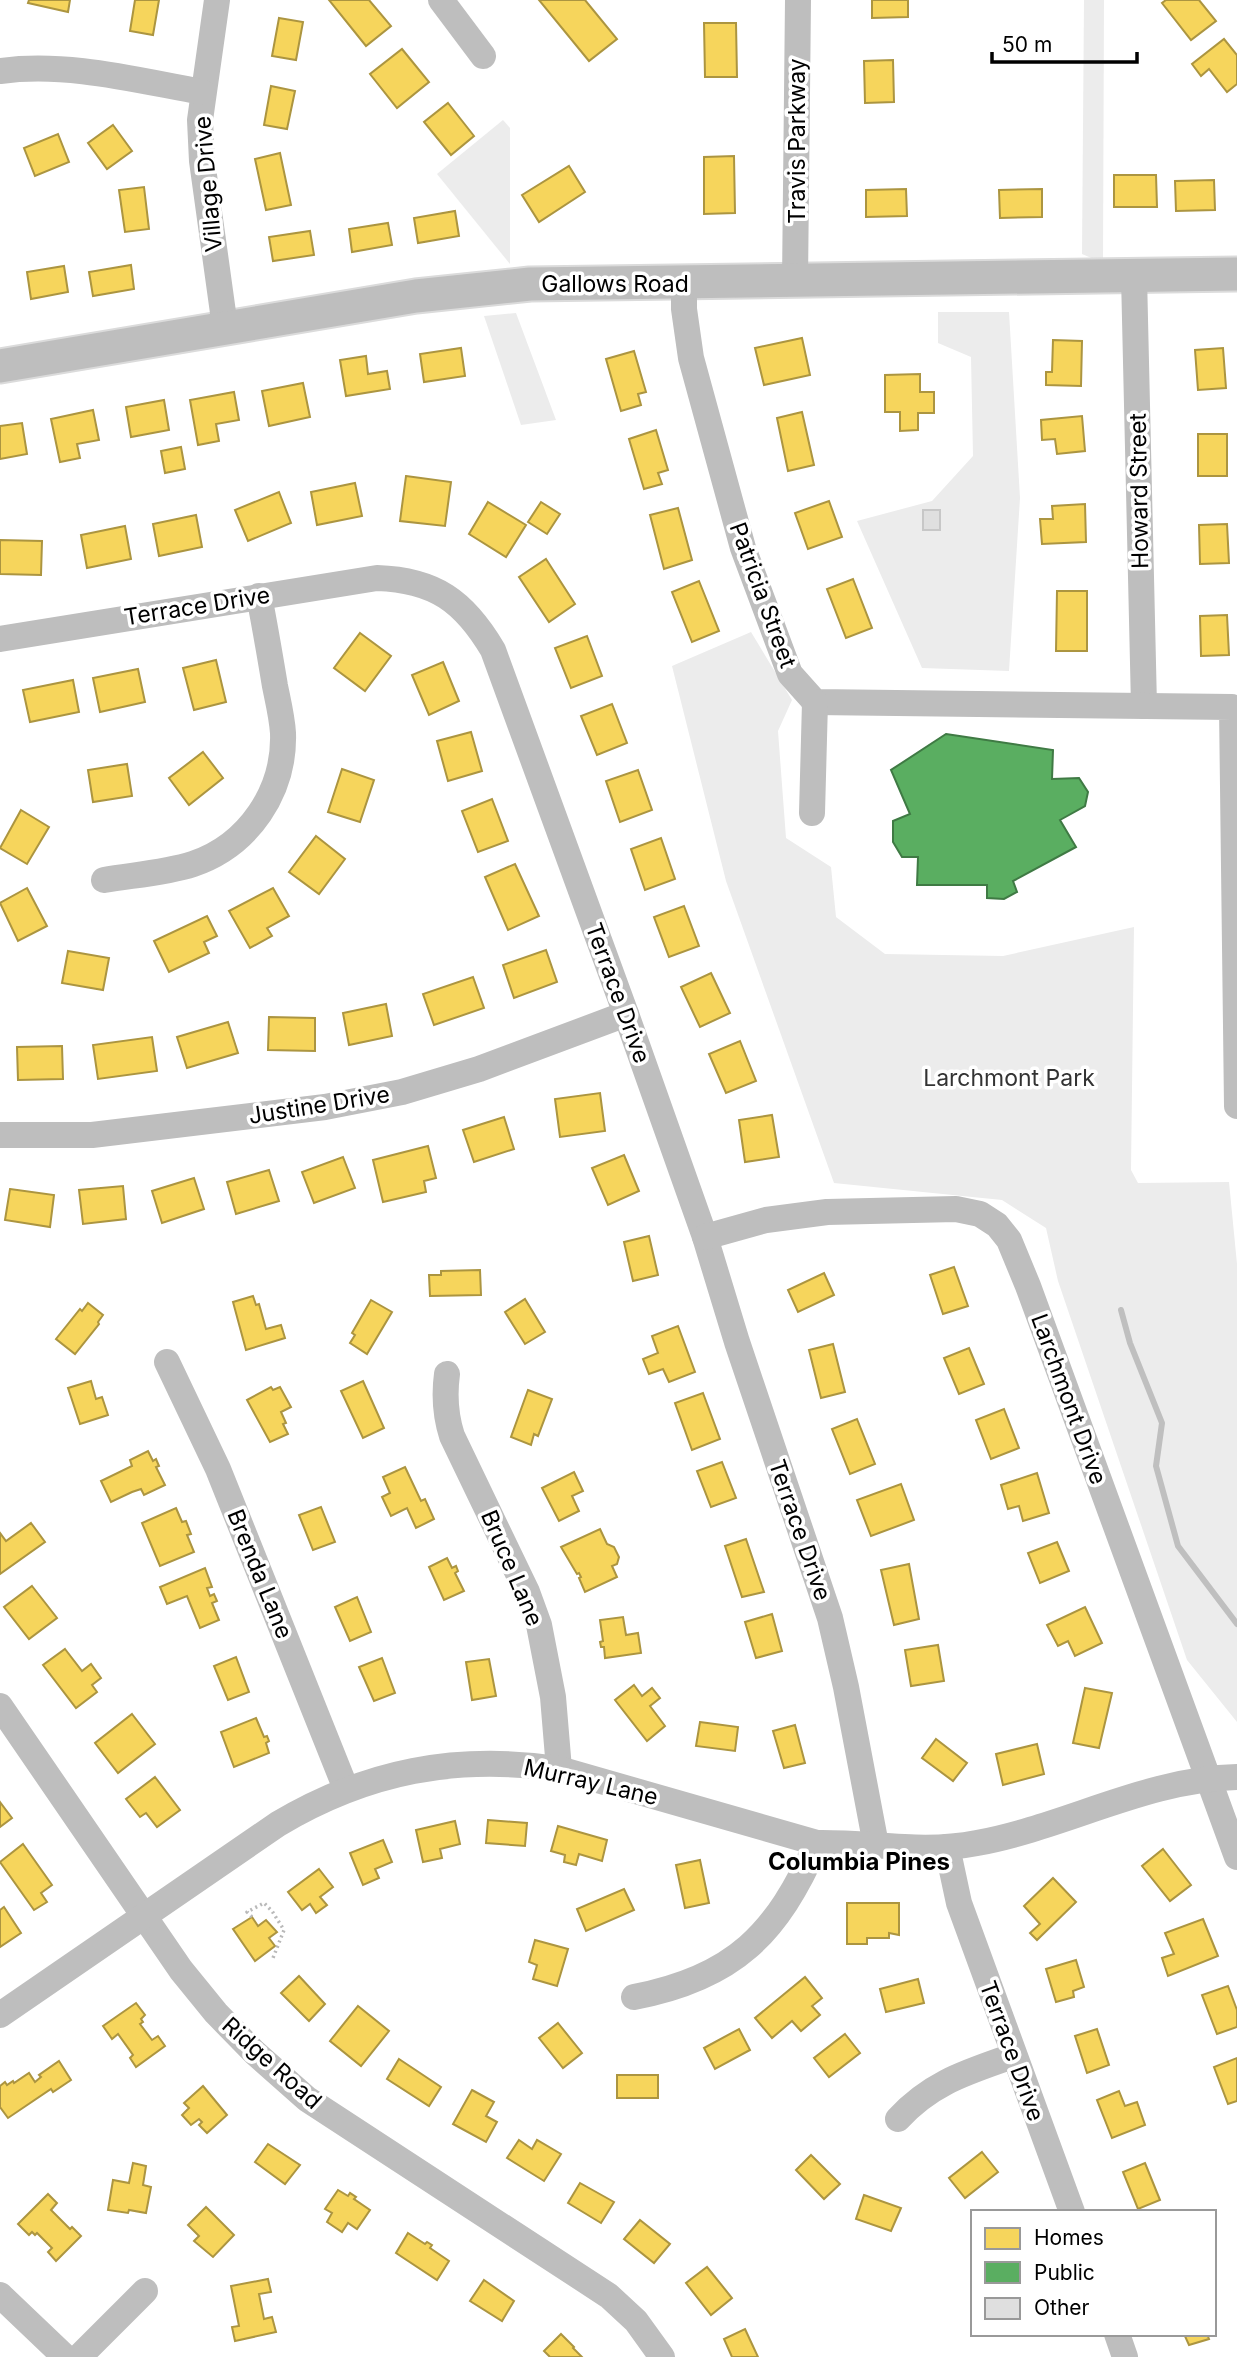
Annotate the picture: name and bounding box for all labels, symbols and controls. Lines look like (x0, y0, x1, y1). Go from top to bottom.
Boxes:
scale bar (992, 21, 1137, 65)
text: 50 m (1002, 32, 1052, 57)
street label: Travis Parkway (783, 58, 811, 224)
street label: Village Drive (188, 115, 228, 253)
street label: Gallows Road (541, 270, 689, 298)
street label: Howard Street (1124, 412, 1154, 569)
street label: Patricia Street (724, 518, 802, 672)
street label: Terrace Drive (122, 581, 272, 631)
street label: Terrace Drive (580, 919, 656, 1067)
park label: Larchmont Park (923, 1064, 1095, 1092)
street label: Justine Drive (246, 1080, 392, 1130)
street label: Larchmont Drive (1025, 1310, 1113, 1488)
street label: Terrace Drive (763, 1456, 837, 1604)
street label: Brenda Lane (221, 1505, 299, 1643)
street label: Bruce Lane (475, 1506, 549, 1630)
street label: Murray Lane (521, 1753, 661, 1811)
district label: Columbia Pines (768, 1847, 950, 1876)
street label: Terrace Drive (974, 1977, 1050, 2125)
street label: Ridge Road (217, 2011, 327, 2115)
legend (971, 2210, 1216, 2336)
text: Homes (1034, 2225, 1104, 2250)
text: Public (1034, 2260, 1095, 2285)
text: Other (1034, 2295, 1090, 2320)

